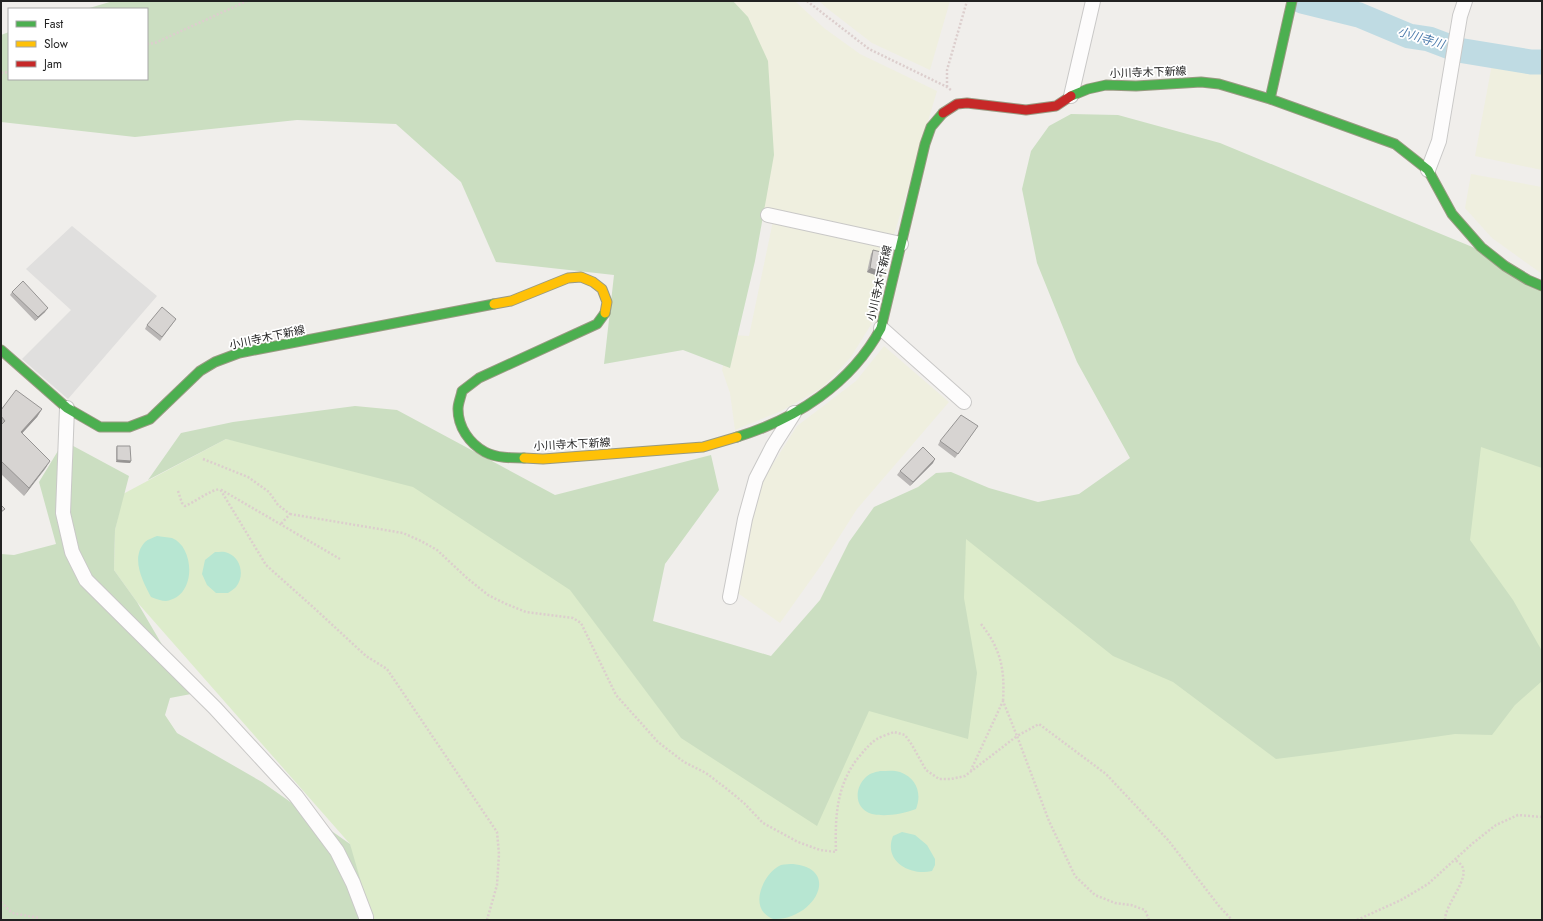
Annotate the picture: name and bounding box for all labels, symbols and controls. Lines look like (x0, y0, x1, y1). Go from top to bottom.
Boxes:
legend (8, 8, 148, 80)
text: Fast (44, 15, 63, 33)
water label: 小川寺川 (1395, 22, 1448, 54)
text: Slow (44, 35, 69, 53)
text: Jam (42, 55, 62, 73)
street label: 小川寺木下新線 (1109, 63, 1187, 81)
street label: 小川寺木下新線 (863, 244, 895, 322)
street label: 小川寺木下新線 (228, 321, 306, 353)
street label: 小川寺木下新線 (533, 434, 611, 454)

